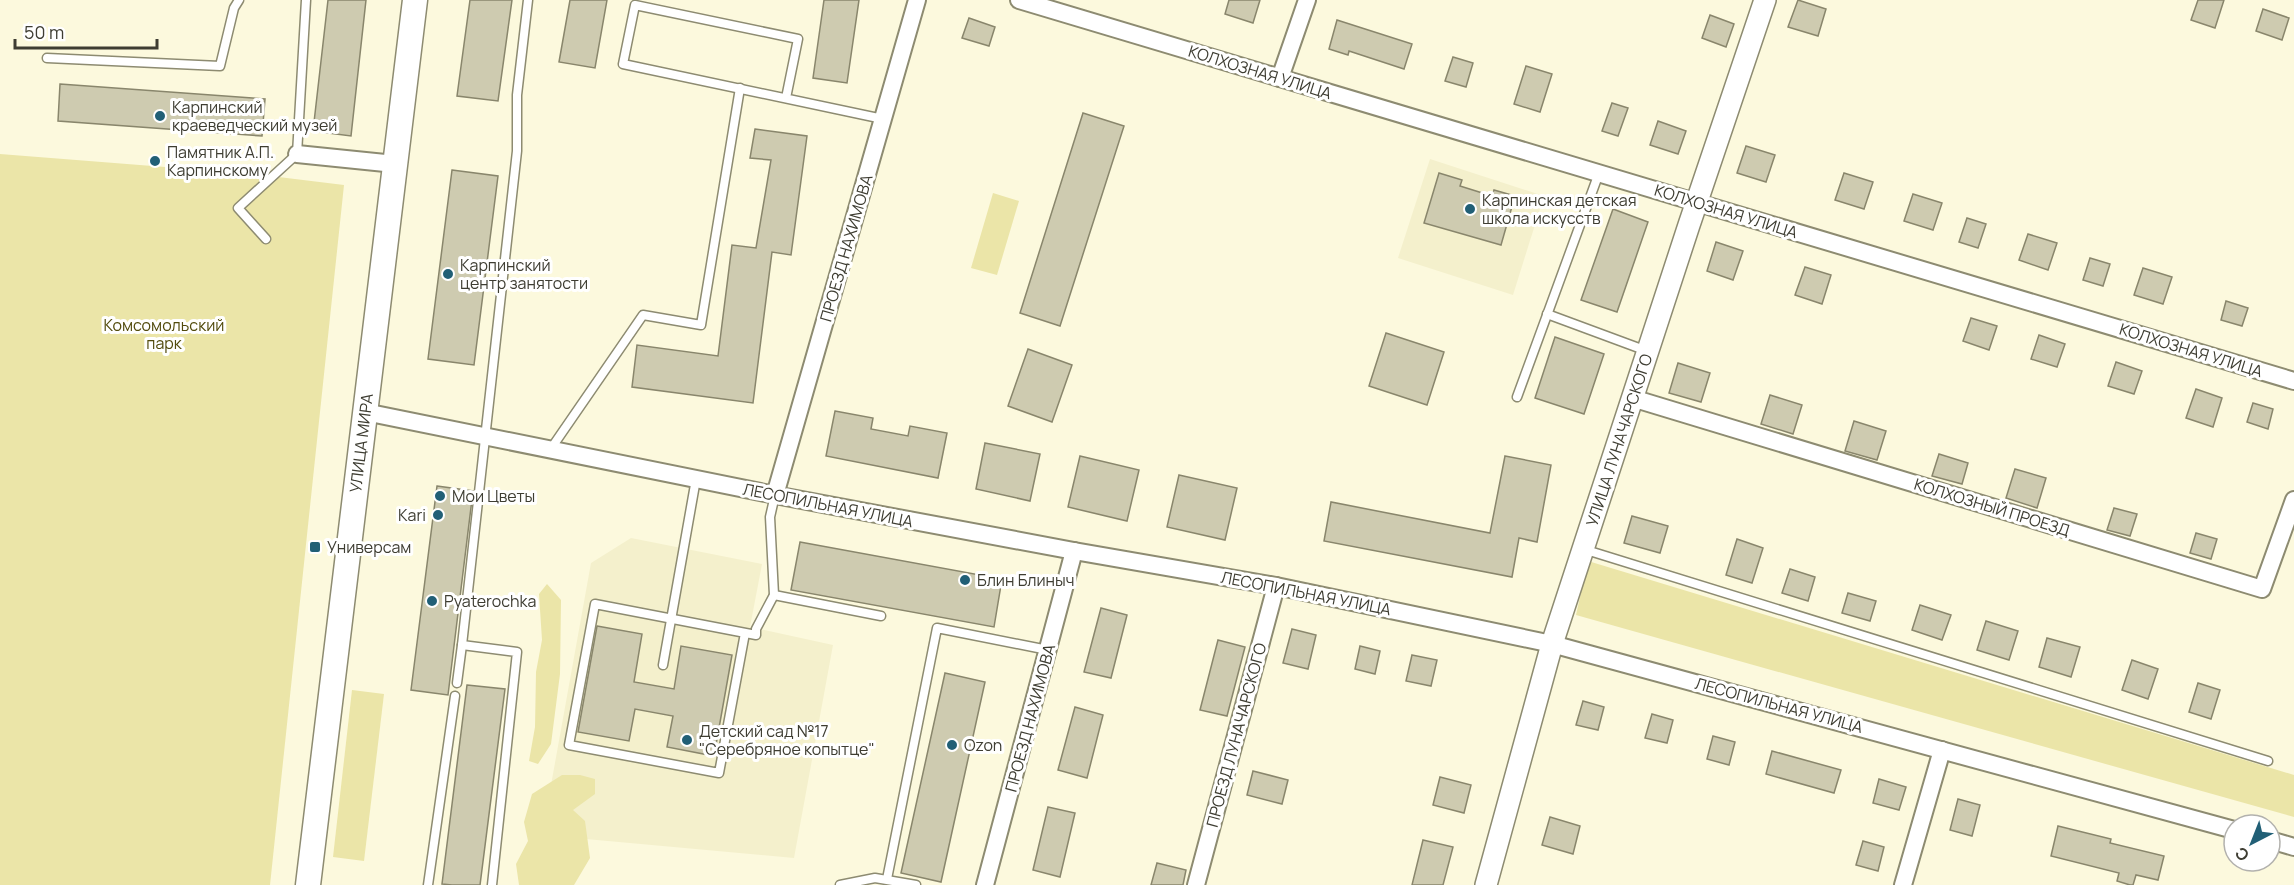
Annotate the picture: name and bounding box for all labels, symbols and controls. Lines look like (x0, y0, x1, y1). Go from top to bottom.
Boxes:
scale bar (15, 12, 158, 50)
text: 50 m (24, 20, 64, 44)
street label: КОЛХОЗНАЯ УЛИЦА (1186, 40, 1334, 104)
place label: Карпинский краеведческий музей (172, 96, 337, 136)
marker: Карпинский краеведческий музей (153, 109, 167, 123)
place label: Памятник А.П. Карпинскому (167, 141, 274, 181)
marker: Памятник А.П. Карпинскому (148, 154, 162, 168)
street label: ПРОЕЗД НАХИМОВА (814, 172, 878, 324)
street label: КОЛХОЗНАЯ УЛИЦА (1652, 179, 1800, 243)
place label: Карпинская детская школа искусств (1482, 189, 1637, 229)
marker: Карпинская детская школа искусств (1463, 202, 1477, 216)
place label: Карпинский центр занятости (460, 254, 588, 294)
marker: Карпинский центр занятости (441, 267, 455, 281)
park label: Комсомольский парк (104, 314, 224, 354)
street label: КОЛХОЗНАЯ УЛИЦА (2117, 318, 2265, 382)
street label: УЛИЦА ЛУНАЧАРСКОГО (1581, 351, 1657, 529)
street label: УЛИЦА МИРА (344, 392, 378, 494)
street label: КОЛХОЗНЫЙ ПРОЕЗД (1911, 473, 2073, 541)
street label: ЛЕСОПИЛЬНАЯ УЛИЦА (741, 478, 915, 532)
place label: Мои Цветы (452, 485, 535, 507)
marker: Мои Цветы (433, 489, 447, 503)
place label: Kari (398, 504, 426, 526)
marker: Kari (431, 508, 445, 522)
place label: Универсам (327, 536, 411, 558)
marker: Универсам (308, 540, 322, 554)
street label: ЛЕСОПИЛЬНАЯ УЛИЦА (1219, 566, 1393, 620)
place label: Блин Блиныч (977, 569, 1075, 591)
marker: Блин Блиныч (958, 573, 972, 587)
place label: Pyaterochka (444, 590, 536, 612)
marker: Pyaterochka (425, 594, 439, 608)
street label: ПРОЕЗД ЛУНАЧАРСКОГО (1201, 640, 1271, 830)
street label: ПРОЕЗД НАХИМОВА (1000, 642, 1060, 794)
street label: ЛЕСОПИЛЬНАЯ УЛИЦА (1693, 672, 1865, 738)
place label: Детский сад №17 "Серебряное копытце" (699, 720, 875, 760)
marker: Детский сад №17 "Серебряное копытце" (680, 733, 694, 747)
place label: Ozon (964, 734, 1002, 756)
marker: Ozon (945, 738, 959, 752)
north arrow (2222, 813, 2282, 873)
text: С (2230, 842, 2254, 866)

